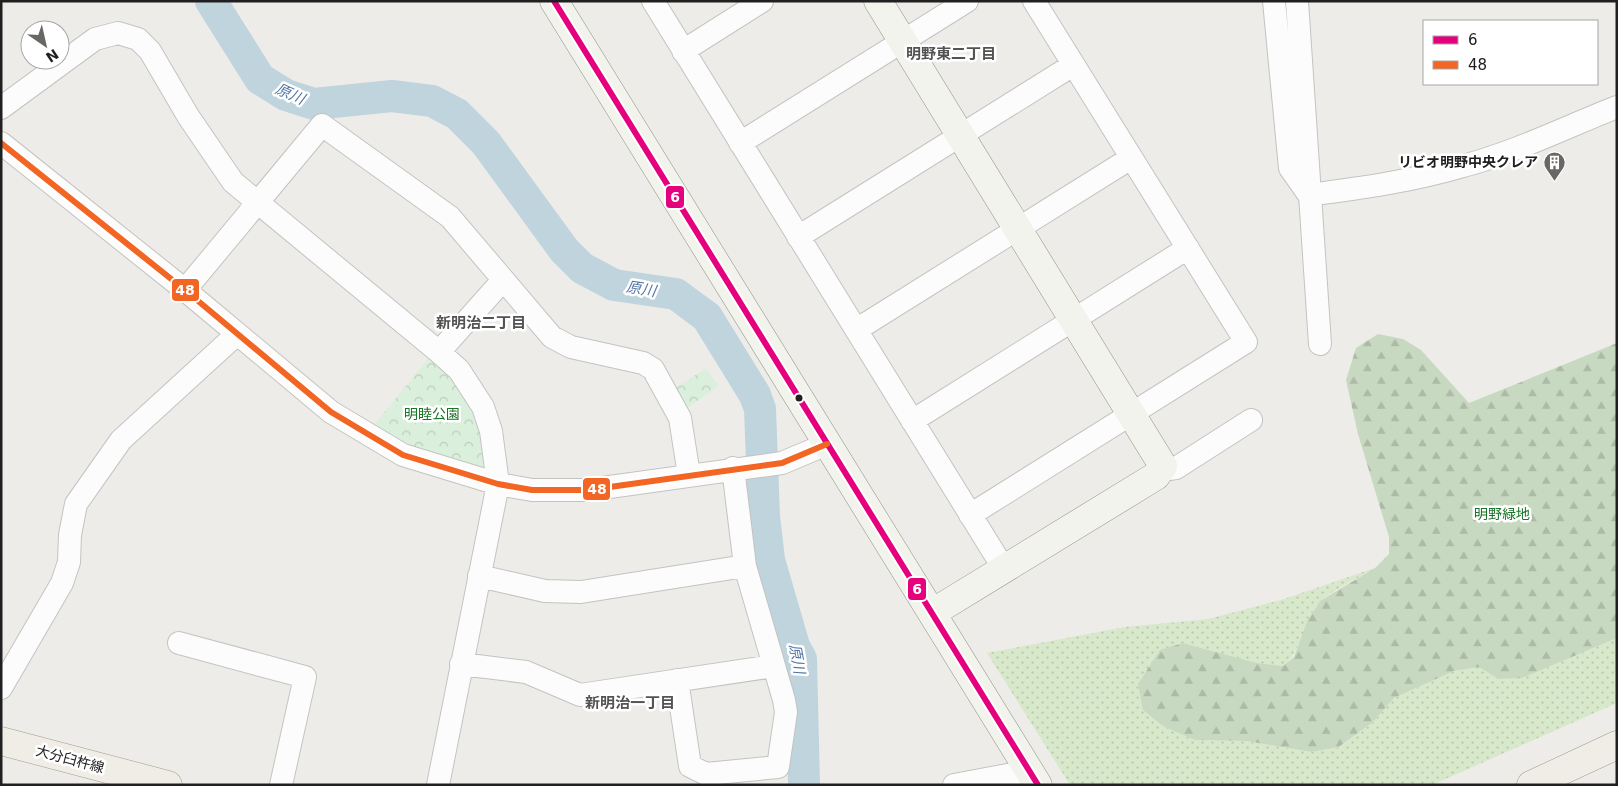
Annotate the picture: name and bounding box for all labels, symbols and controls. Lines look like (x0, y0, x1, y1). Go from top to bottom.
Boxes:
north arrow (20, 20, 70, 70)
legend (1423, 20, 1598, 85)
text: 6 (1468, 31, 1478, 49)
district label: 明野東二丁目 (906, 45, 996, 63)
text: N (43, 46, 62, 66)
text: 48 (1468, 56, 1487, 74)
water label: 原川 (273, 80, 309, 109)
building icon: リビオ明野中央クレア (1542, 150, 1566, 181)
place label: リビオ明野中央クレア (1398, 154, 1538, 170)
line badge: 6 (665, 185, 685, 209)
text: 6 (670, 189, 680, 205)
line badge: 48 (171, 278, 200, 302)
water label: 原川 (625, 278, 659, 301)
text: 48 (175, 282, 195, 298)
district label: 新明治二丁目 (436, 314, 526, 332)
unlabelled marker (794, 393, 804, 403)
park label: 明睦公園 (404, 406, 460, 422)
line badge: 48 (582, 477, 611, 501)
text: 48 (587, 481, 607, 497)
park label: 明野緑地 (1474, 506, 1530, 522)
line badge: 6 (907, 577, 927, 601)
text: 6 (912, 581, 922, 597)
water label: 原川 (786, 643, 809, 677)
district label: 新明治一丁目 (585, 694, 675, 712)
street label: 大分臼杵線 (34, 742, 106, 776)

